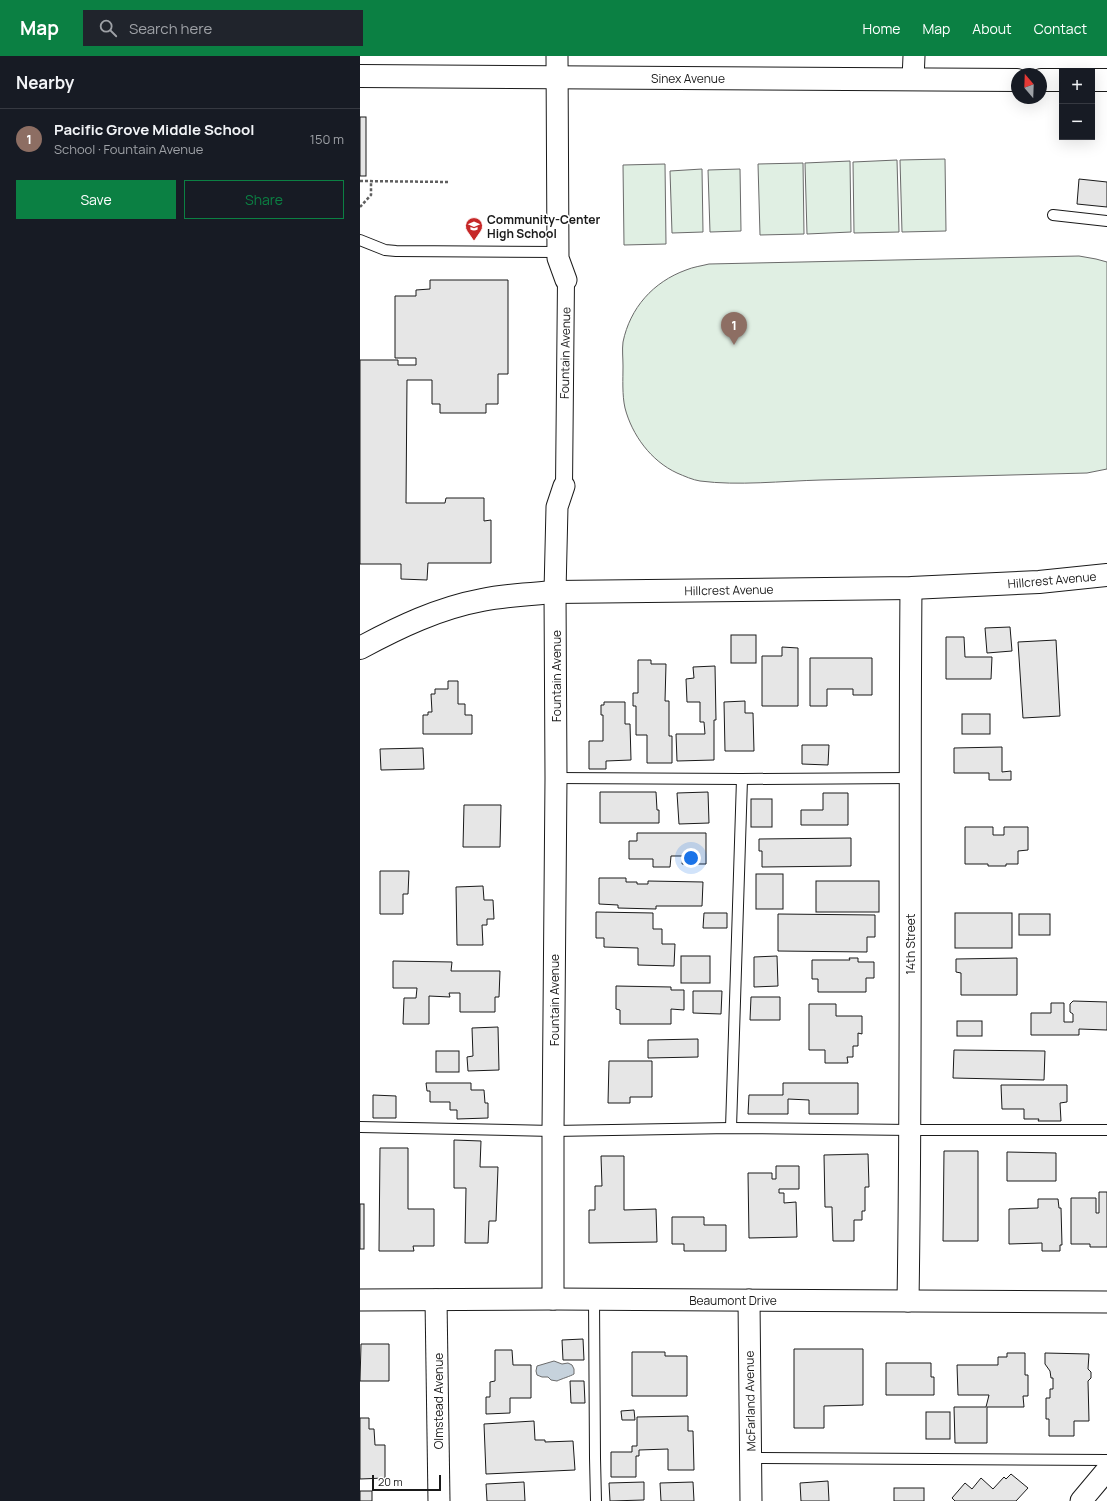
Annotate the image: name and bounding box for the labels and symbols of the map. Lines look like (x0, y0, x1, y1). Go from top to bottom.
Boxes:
north arrow (1011, 68, 1047, 104)
street label: Sinex Avenue (651, 70, 725, 87)
place label: Community-Center High School (487, 211, 601, 242)
school or university icon: Community-Center High School (464, 216, 484, 241)
street label: Fountain Avenue (556, 307, 574, 399)
pin: 1 (721, 312, 747, 345)
street label: Hillcrest Avenue (1007, 568, 1097, 592)
street label: Hillcrest Avenue (684, 581, 774, 599)
street label: Fountain Avenue (548, 630, 565, 722)
your location (681, 848, 701, 868)
street label: 14th Street (902, 913, 919, 975)
street label: Fountain Avenue (546, 954, 563, 1046)
street label: Beaumont Drive (689, 1292, 777, 1309)
street label: McFarland Avenue (741, 1351, 759, 1451)
street label: Olmstead Avenue (430, 1353, 447, 1449)
scale bar (372, 1473, 441, 1492)

